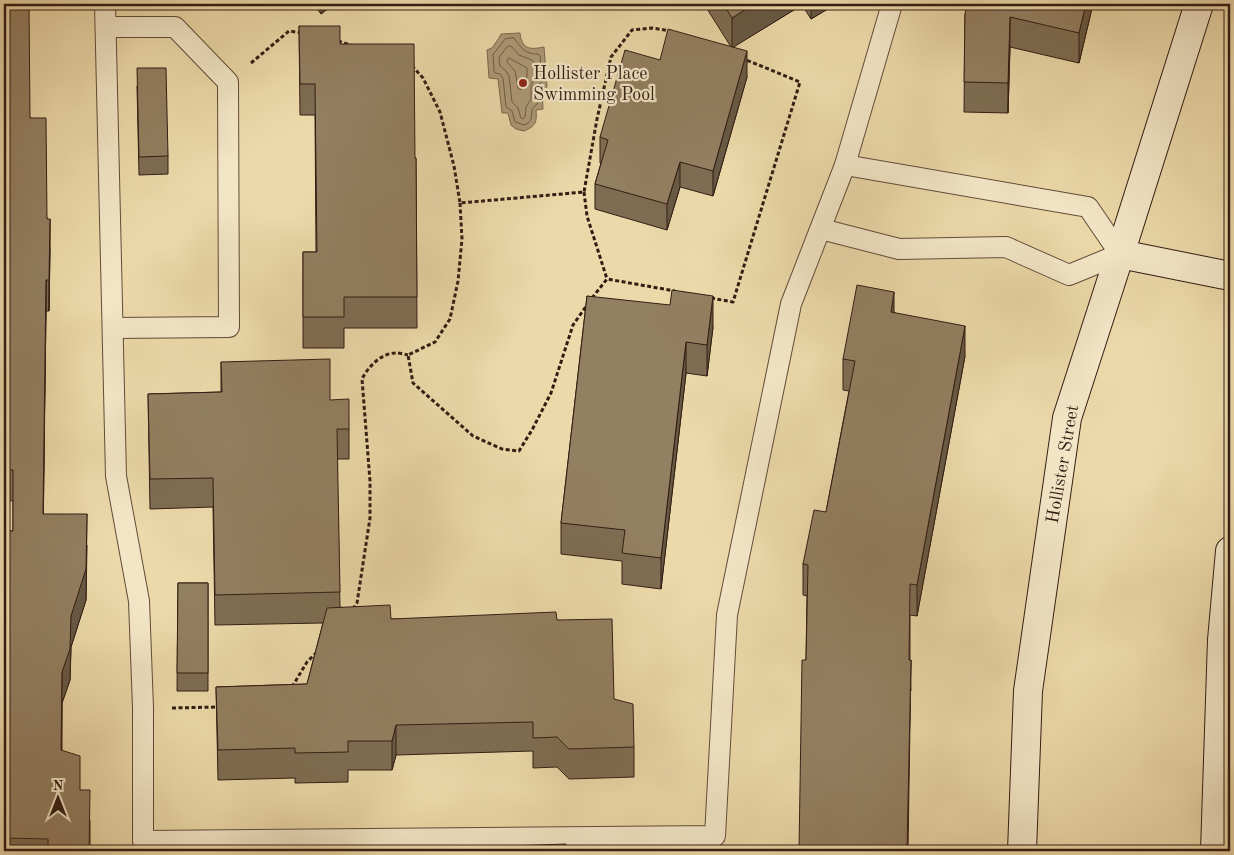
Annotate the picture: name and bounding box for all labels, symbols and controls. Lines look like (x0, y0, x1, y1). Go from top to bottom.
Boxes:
place label: Hollister Place Swimming Pool (533, 65, 655, 104)
marker: Hollister Place Swimming Pool (517, 77, 529, 89)
street label: Hollister Street (1044, 403, 1082, 525)
north arrow (32, 772, 82, 822)
text: N (53, 779, 64, 793)

